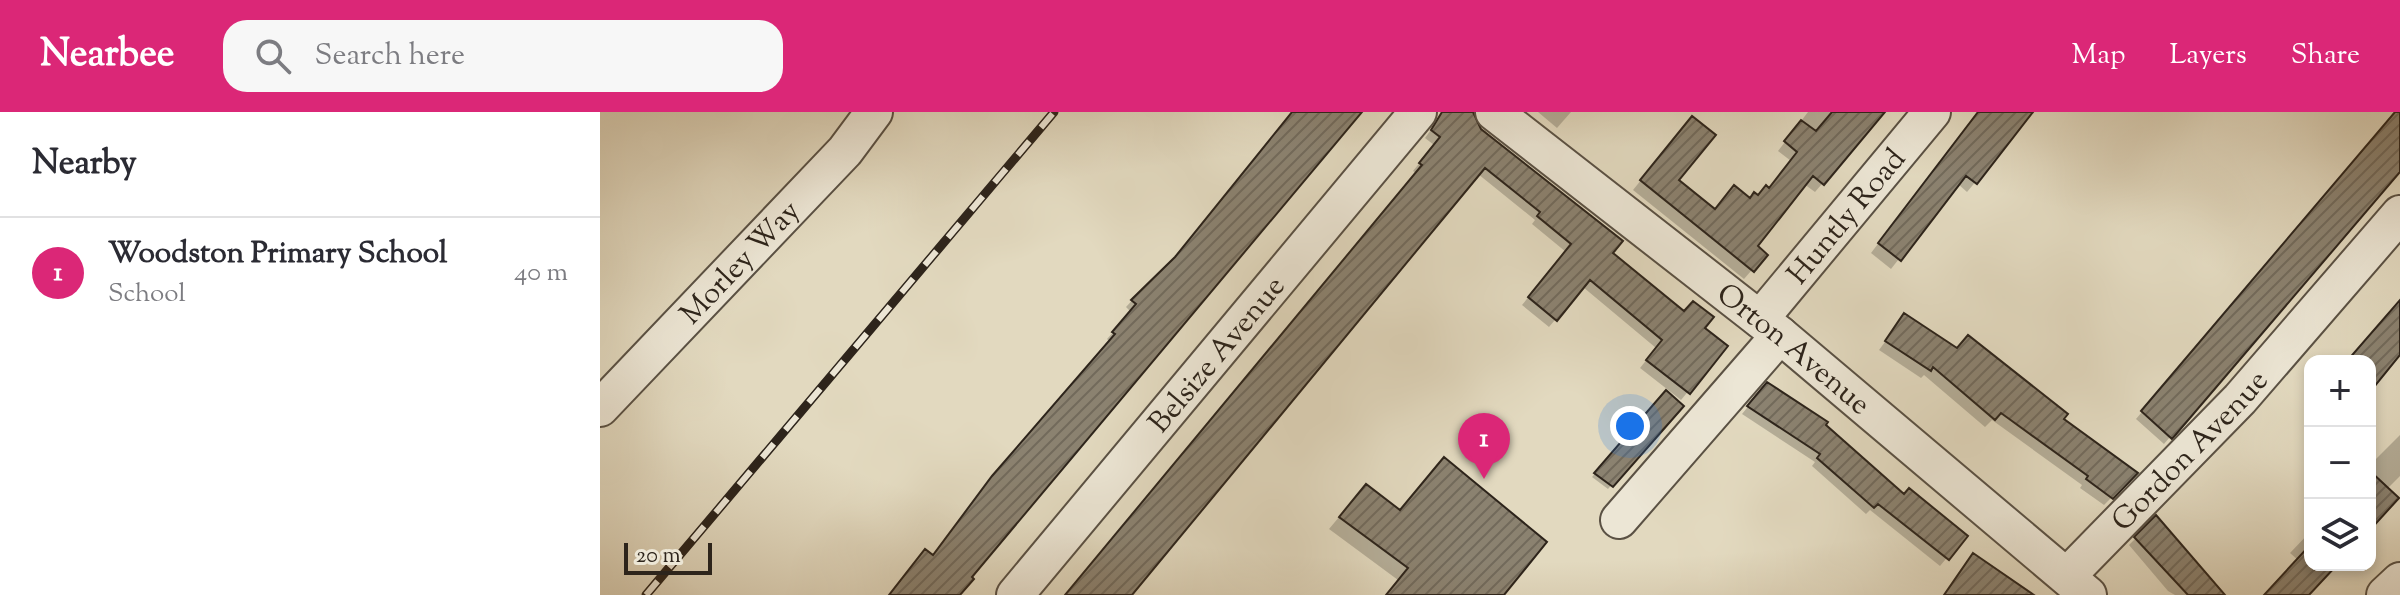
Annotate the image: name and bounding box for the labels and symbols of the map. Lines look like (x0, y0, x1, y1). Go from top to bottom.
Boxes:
street label: Huntly Road (1778, 140, 1917, 295)
street label: Morley Way (671, 192, 811, 335)
street label: Belsize Avenue (1140, 267, 1297, 444)
street label: Orton Avenue (1706, 274, 1879, 426)
street label: Gordon Avenue (2103, 362, 2280, 542)
your location (1610, 406, 1650, 446)
pin: 1 (1458, 413, 1510, 479)
scale bar (624, 539, 712, 575)

